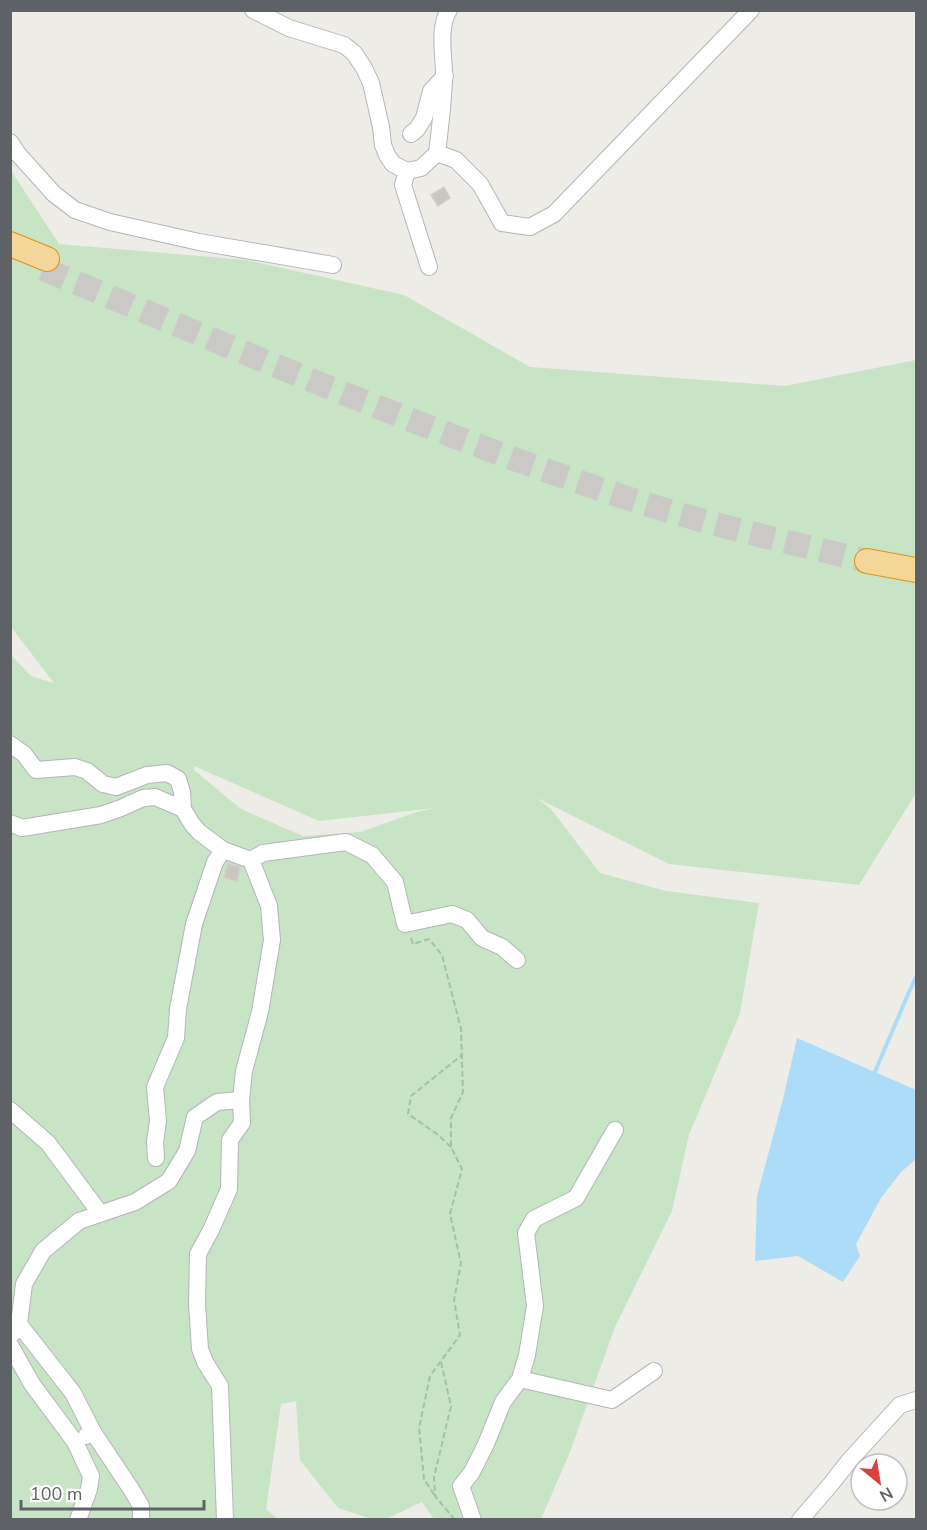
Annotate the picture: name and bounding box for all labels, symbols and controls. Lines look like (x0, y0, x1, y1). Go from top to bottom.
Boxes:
north arrow (849, 1452, 909, 1512)
scale bar (21, 1473, 204, 1511)
text: 100 m (30, 1482, 82, 1506)
text: N (875, 1482, 897, 1507)

